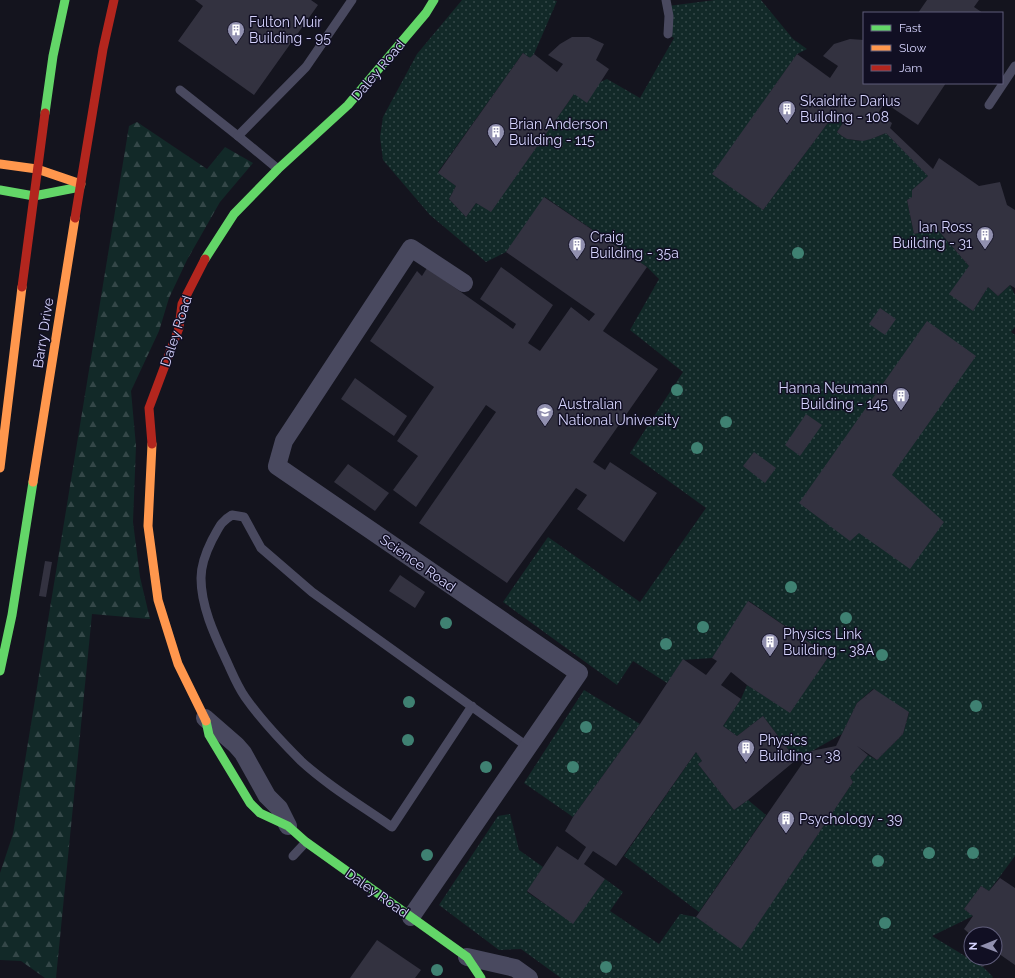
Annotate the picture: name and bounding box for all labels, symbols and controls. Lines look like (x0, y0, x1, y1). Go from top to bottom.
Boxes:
legend (863, 12, 1003, 84)
place label: Fulton Muir Building - 95 (249, 14, 331, 46)
building icon: Fulton Muir Building - 95 (226, 20, 246, 45)
text: Fast (899, 21, 922, 35)
street label: Daley Road (348, 37, 408, 103)
text: Slow (899, 41, 926, 55)
text: Jam (899, 61, 922, 75)
place label: Skaidrite Darius Building - 108 (800, 93, 900, 125)
building icon: Skaidrite Darius Building - 108 (777, 99, 797, 124)
place label: Brian Anderson Building - 115 (509, 116, 608, 148)
building icon: Brian Anderson Building - 115 (486, 122, 506, 147)
place label: Ian Ross Building - 31 (892, 219, 972, 251)
building icon: Ian Ross Building - 31 (975, 225, 995, 250)
place label: Craig Building - 35a (590, 229, 679, 261)
building icon: Craig Building - 35a (567, 235, 587, 260)
street label: Daley Road (157, 293, 195, 369)
street label: Barry Drive (30, 297, 56, 369)
place label: Hanna Neumann Building - 145 (779, 380, 888, 412)
building icon: Hanna Neumann Building - 145 (891, 386, 911, 411)
place label: Australian National University (558, 396, 680, 428)
school or university icon: Australian National University (535, 402, 555, 427)
street label: Science Road (377, 531, 459, 595)
place label: Physics Link Building - 38A (783, 626, 875, 658)
building icon: Physics Link Building - 38A (760, 632, 780, 657)
place label: Physics Building - 38 (759, 732, 841, 764)
building icon: Physics Building - 38 (736, 738, 756, 763)
building icon: Psychology - 39 (776, 809, 796, 834)
place label: Psychology - 39 (799, 811, 903, 827)
street label: Daley Road (342, 865, 412, 921)
north arrow (963, 926, 1003, 966)
text: N (967, 942, 980, 950)

